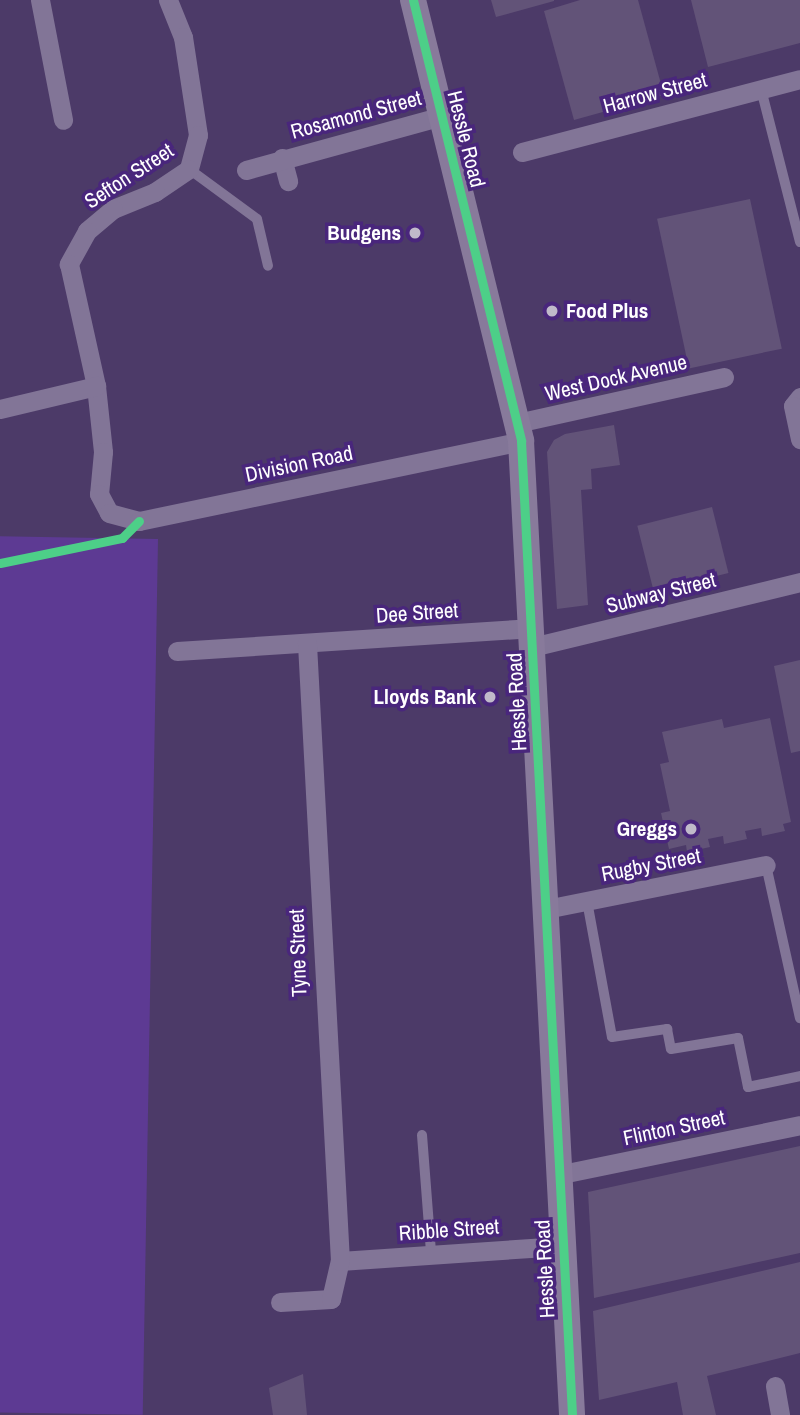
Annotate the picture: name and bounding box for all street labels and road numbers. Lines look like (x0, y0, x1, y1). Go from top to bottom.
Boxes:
street label: Harrow Street (600, 67, 710, 119)
street label: Rosamond Street (288, 85, 424, 145)
street label: Hessle Road (442, 88, 490, 190)
street label: Sefton Street (80, 138, 178, 214)
street label: West Dock Avenue (542, 349, 690, 407)
street label: Division Road (243, 440, 355, 488)
street label: Subway Street (604, 567, 718, 619)
street label: Dee Street (375, 598, 459, 628)
street label: Hessle Road (502, 652, 532, 752)
street label: Rugby Street (599, 843, 703, 887)
street label: Tyne Street (284, 909, 312, 997)
street label: Flinton Street (621, 1105, 727, 1151)
street label: Ribble Street (398, 1214, 500, 1246)
street label: Hessle Road (530, 1219, 560, 1319)

